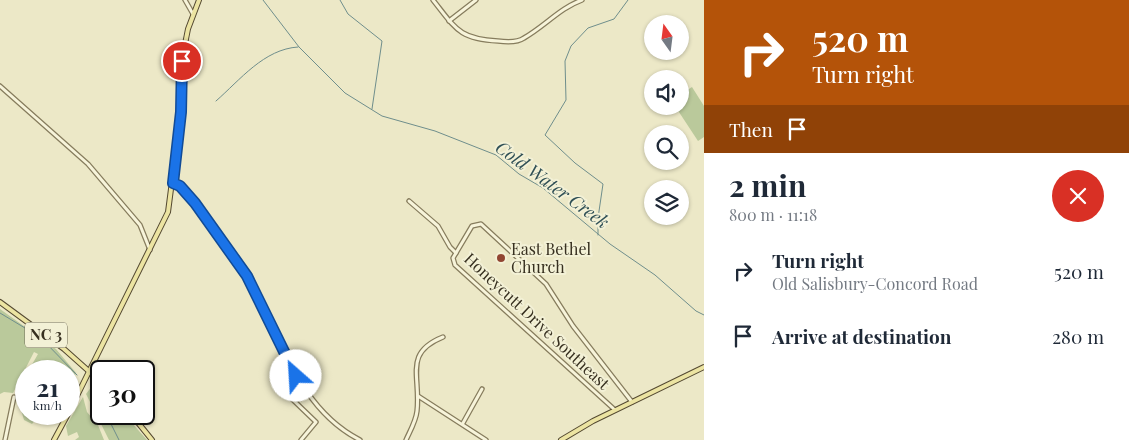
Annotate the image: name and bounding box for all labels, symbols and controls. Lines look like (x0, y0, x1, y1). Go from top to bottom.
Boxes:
text: 520 m (812, 14, 909, 61)
north arrow (644, 15, 689, 60)
map controls (644, 15, 689, 225)
icon: right (729, 20, 794, 85)
pin (161, 40, 203, 82)
icon: arrive (168, 47, 196, 75)
text: Turn right (812, 59, 914, 89)
button: sound (644, 70, 689, 115)
icon: arrive (783, 115, 811, 143)
text: Then (729, 116, 773, 142)
button: search (644, 125, 689, 170)
water label: Cold Water Creek (491, 135, 614, 234)
text: 2 min (729, 165, 806, 205)
button: close (1052, 170, 1104, 222)
button: layers (644, 180, 689, 225)
text: 800 m · 11:18 (729, 204, 817, 225)
place label: East Bethel Church (511, 238, 591, 277)
text: Turn right (772, 247, 864, 273)
street label: Honeycutt Drive Southeast (460, 248, 615, 394)
marker: East Bethel Church (495, 252, 507, 264)
icon: right (729, 257, 757, 285)
text: 520 m (1054, 258, 1104, 284)
text: Old Salisbury-Concord Road (772, 273, 978, 294)
road number: NC 3 (25, 322, 67, 348)
icon: arrive (729, 322, 757, 350)
text: Arrive at destination (772, 323, 952, 349)
text: 280 m (1052, 323, 1104, 349)
position arrow (269, 349, 321, 401)
speed limit sign: 30 (90, 360, 155, 425)
text: 21 (36, 370, 59, 403)
text: km/h (33, 397, 62, 413)

